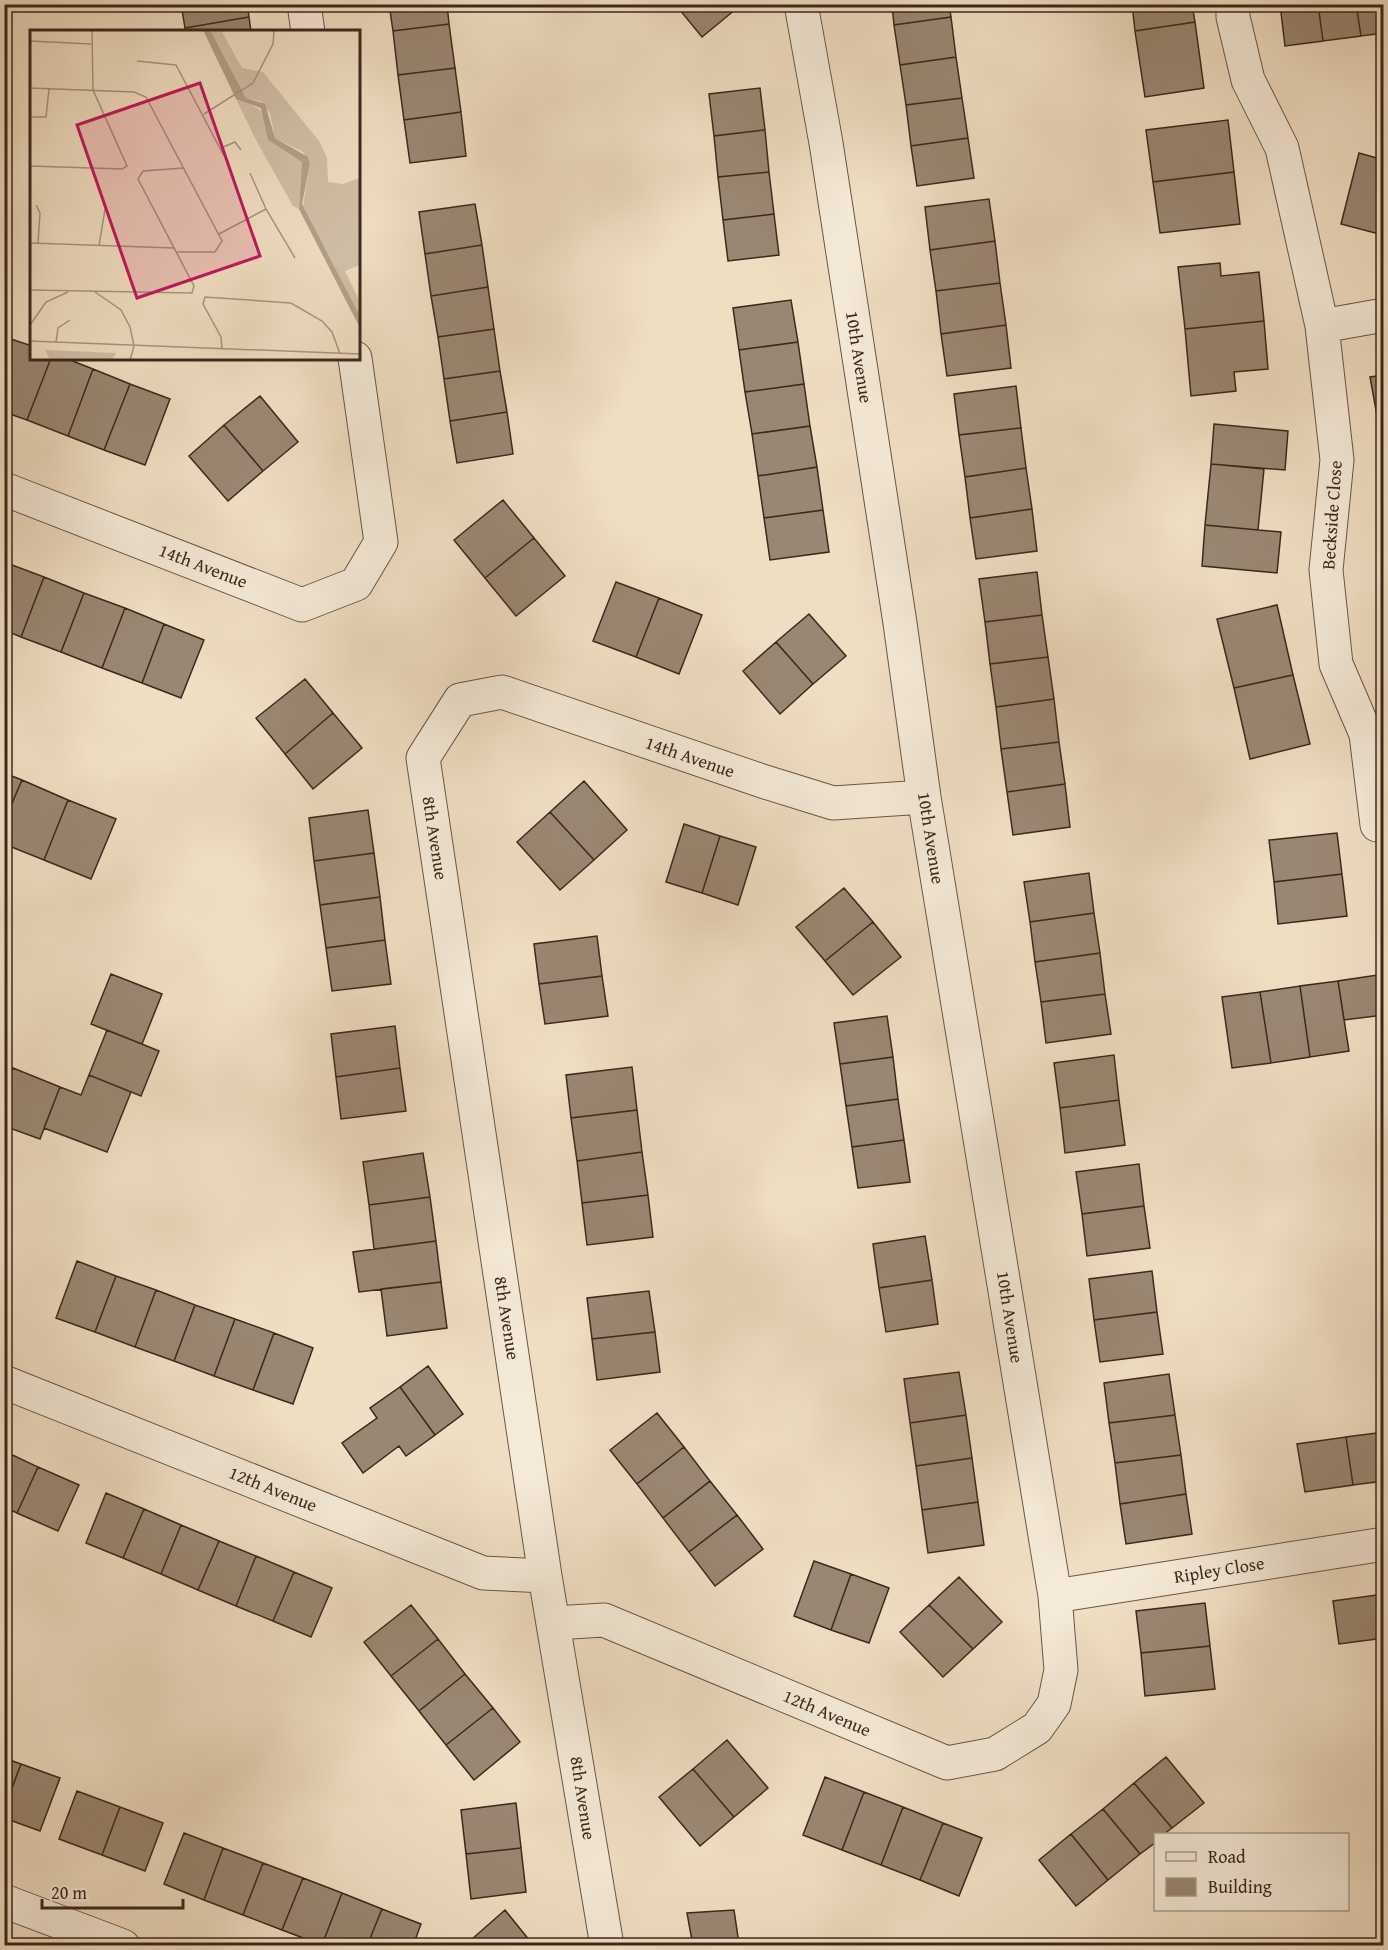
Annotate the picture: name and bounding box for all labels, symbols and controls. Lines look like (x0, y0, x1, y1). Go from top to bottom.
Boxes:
inset map (30, 30, 360, 360)
street label: 10th Avenue (839, 309, 880, 405)
street label: Beckside Close (1314, 459, 1349, 570)
street label: 14th Avenue (155, 536, 251, 595)
street label: 14th Avenue (642, 729, 739, 784)
street label: 10th Avenue (911, 790, 952, 886)
street label: 8th Avenue (416, 794, 455, 882)
street label: 10th Avenue (990, 1269, 1031, 1365)
street label: 8th Avenue (488, 1274, 527, 1362)
street label: 12th Avenue (225, 1459, 321, 1518)
street label: Ripley Close (1172, 1549, 1266, 1590)
street label: 12th Avenue (779, 1682, 875, 1743)
street label: 8th Avenue (564, 1754, 603, 1842)
legend (1154, 1833, 1349, 1911)
text: Road (1208, 1843, 1246, 1870)
scale bar (42, 1872, 183, 1910)
text: Building (1208, 1873, 1272, 1900)
text: 20 m (51, 1879, 87, 1906)

